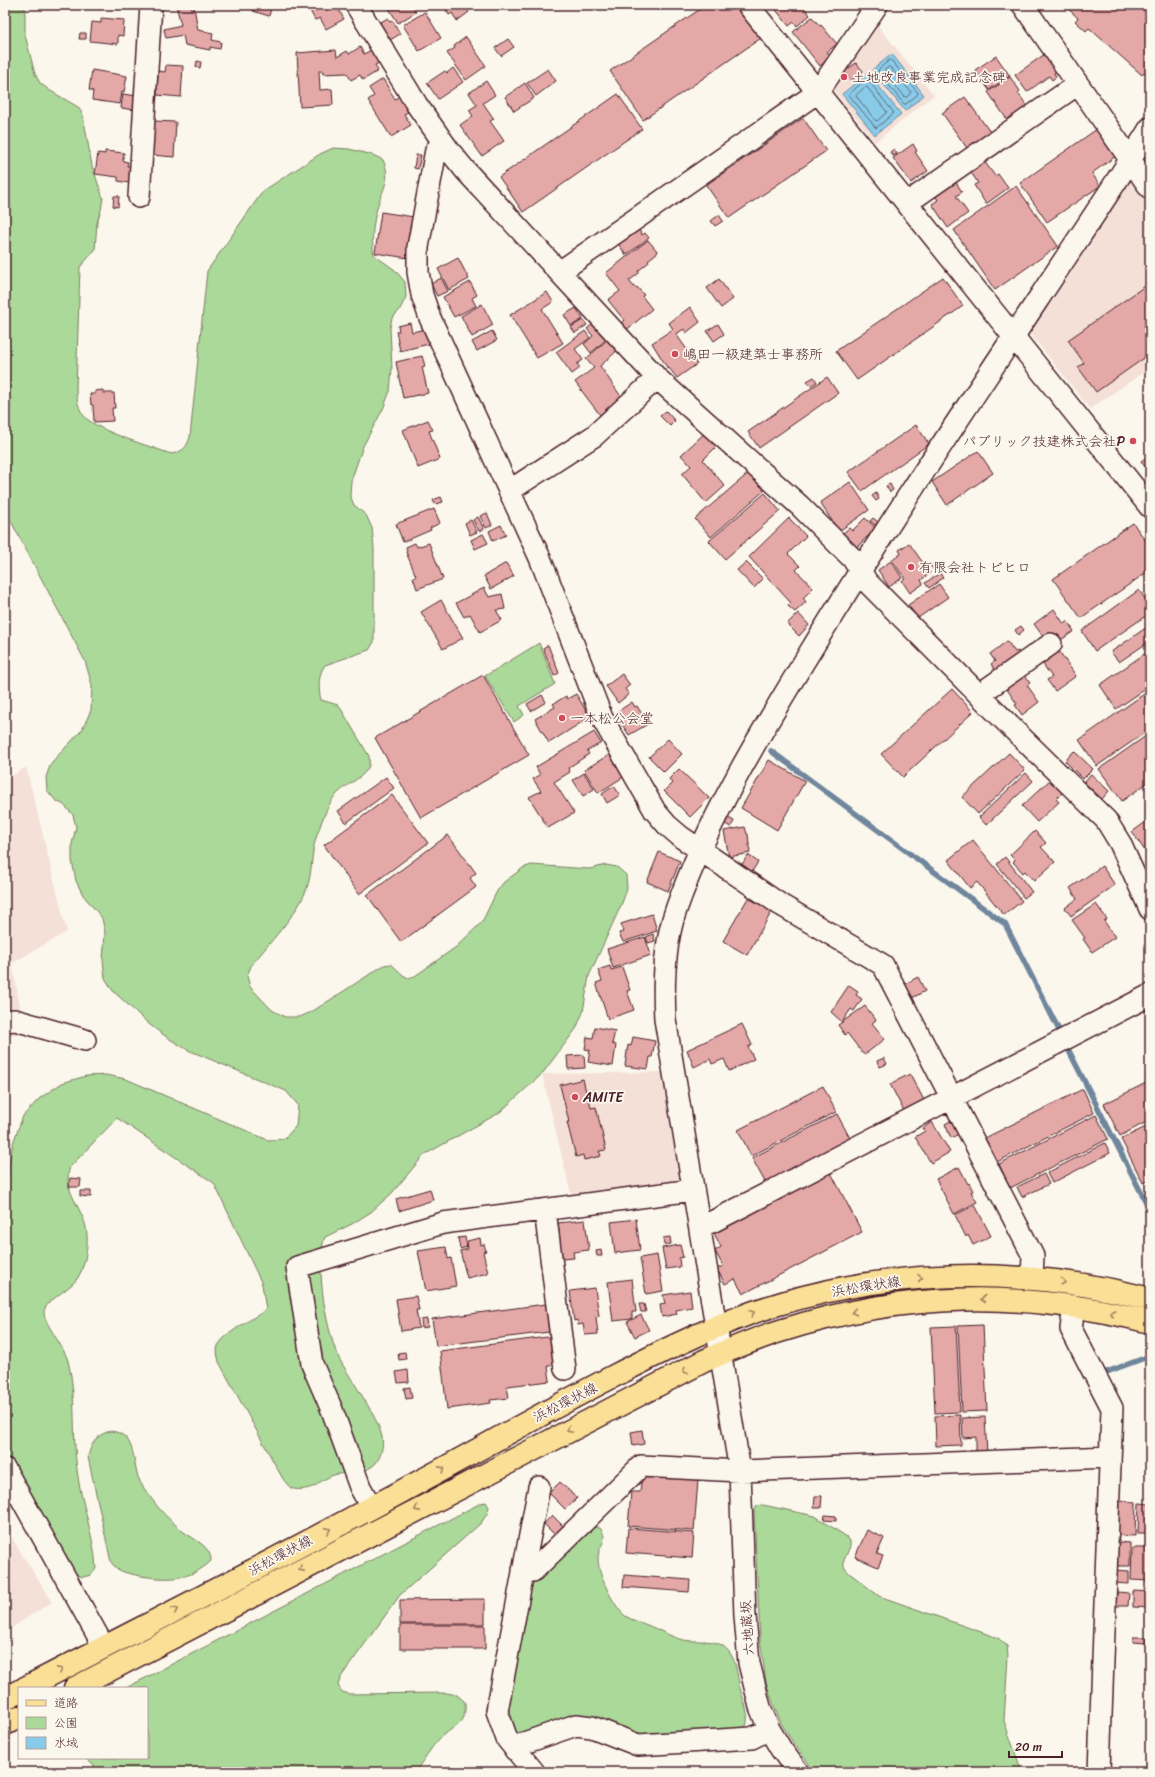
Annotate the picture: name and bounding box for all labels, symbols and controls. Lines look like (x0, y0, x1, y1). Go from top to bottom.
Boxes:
place label: 土地改良事業完成記念碑 (852, 65, 1006, 90)
marker: 土地改良事業完成記念碑 (839, 72, 849, 82)
place label: 嶋田一級建築士事務所 (683, 342, 823, 367)
marker: 嶋田一級建築士事務所 (670, 349, 680, 359)
place label: パブリック技建株式会社P (963, 429, 1125, 454)
marker: パブリック技建株式会社P (1128, 436, 1138, 446)
place label: 有限会社トビヒロ (919, 555, 1031, 580)
marker: 有限会社トビヒロ (906, 562, 916, 572)
place label: 一本松公会堂 (570, 706, 654, 731)
marker: 一本松公会堂 (557, 713, 567, 723)
place label: AMITE (582, 1085, 624, 1110)
marker: AMITE (570, 1092, 580, 1102)
street label: 浜松環状線 (830, 1269, 903, 1304)
one-way arrow (917, 1274, 923, 1282)
one-way arrow (1060, 1277, 1066, 1286)
one-way arrow (980, 1295, 986, 1303)
one-way arrow (851, 1307, 857, 1315)
one-way arrow (748, 1309, 755, 1318)
one-way arrow (1109, 1310, 1115, 1318)
one-way arrow (682, 1366, 689, 1373)
street label: 浜松環状線 (528, 1375, 602, 1429)
one-way arrow (566, 1425, 573, 1433)
one-way arrow (438, 1466, 445, 1474)
one-way arrow (413, 1505, 421, 1512)
one-way arrow (323, 1527, 331, 1535)
street label: 浜松環状線 (243, 1528, 317, 1583)
one-way arrow (298, 1565, 306, 1572)
street label: 六地蔵坂 (733, 1599, 762, 1657)
one-way arrow (171, 1607, 178, 1614)
one-way arrow (56, 1667, 63, 1675)
legend (18, 1687, 148, 1759)
text: 道路 (54, 1692, 78, 1714)
text: 公園 (54, 1712, 78, 1734)
text: 水域 (54, 1732, 78, 1754)
scale bar (1009, 1733, 1062, 1759)
text: 20 m (1015, 1736, 1042, 1758)

